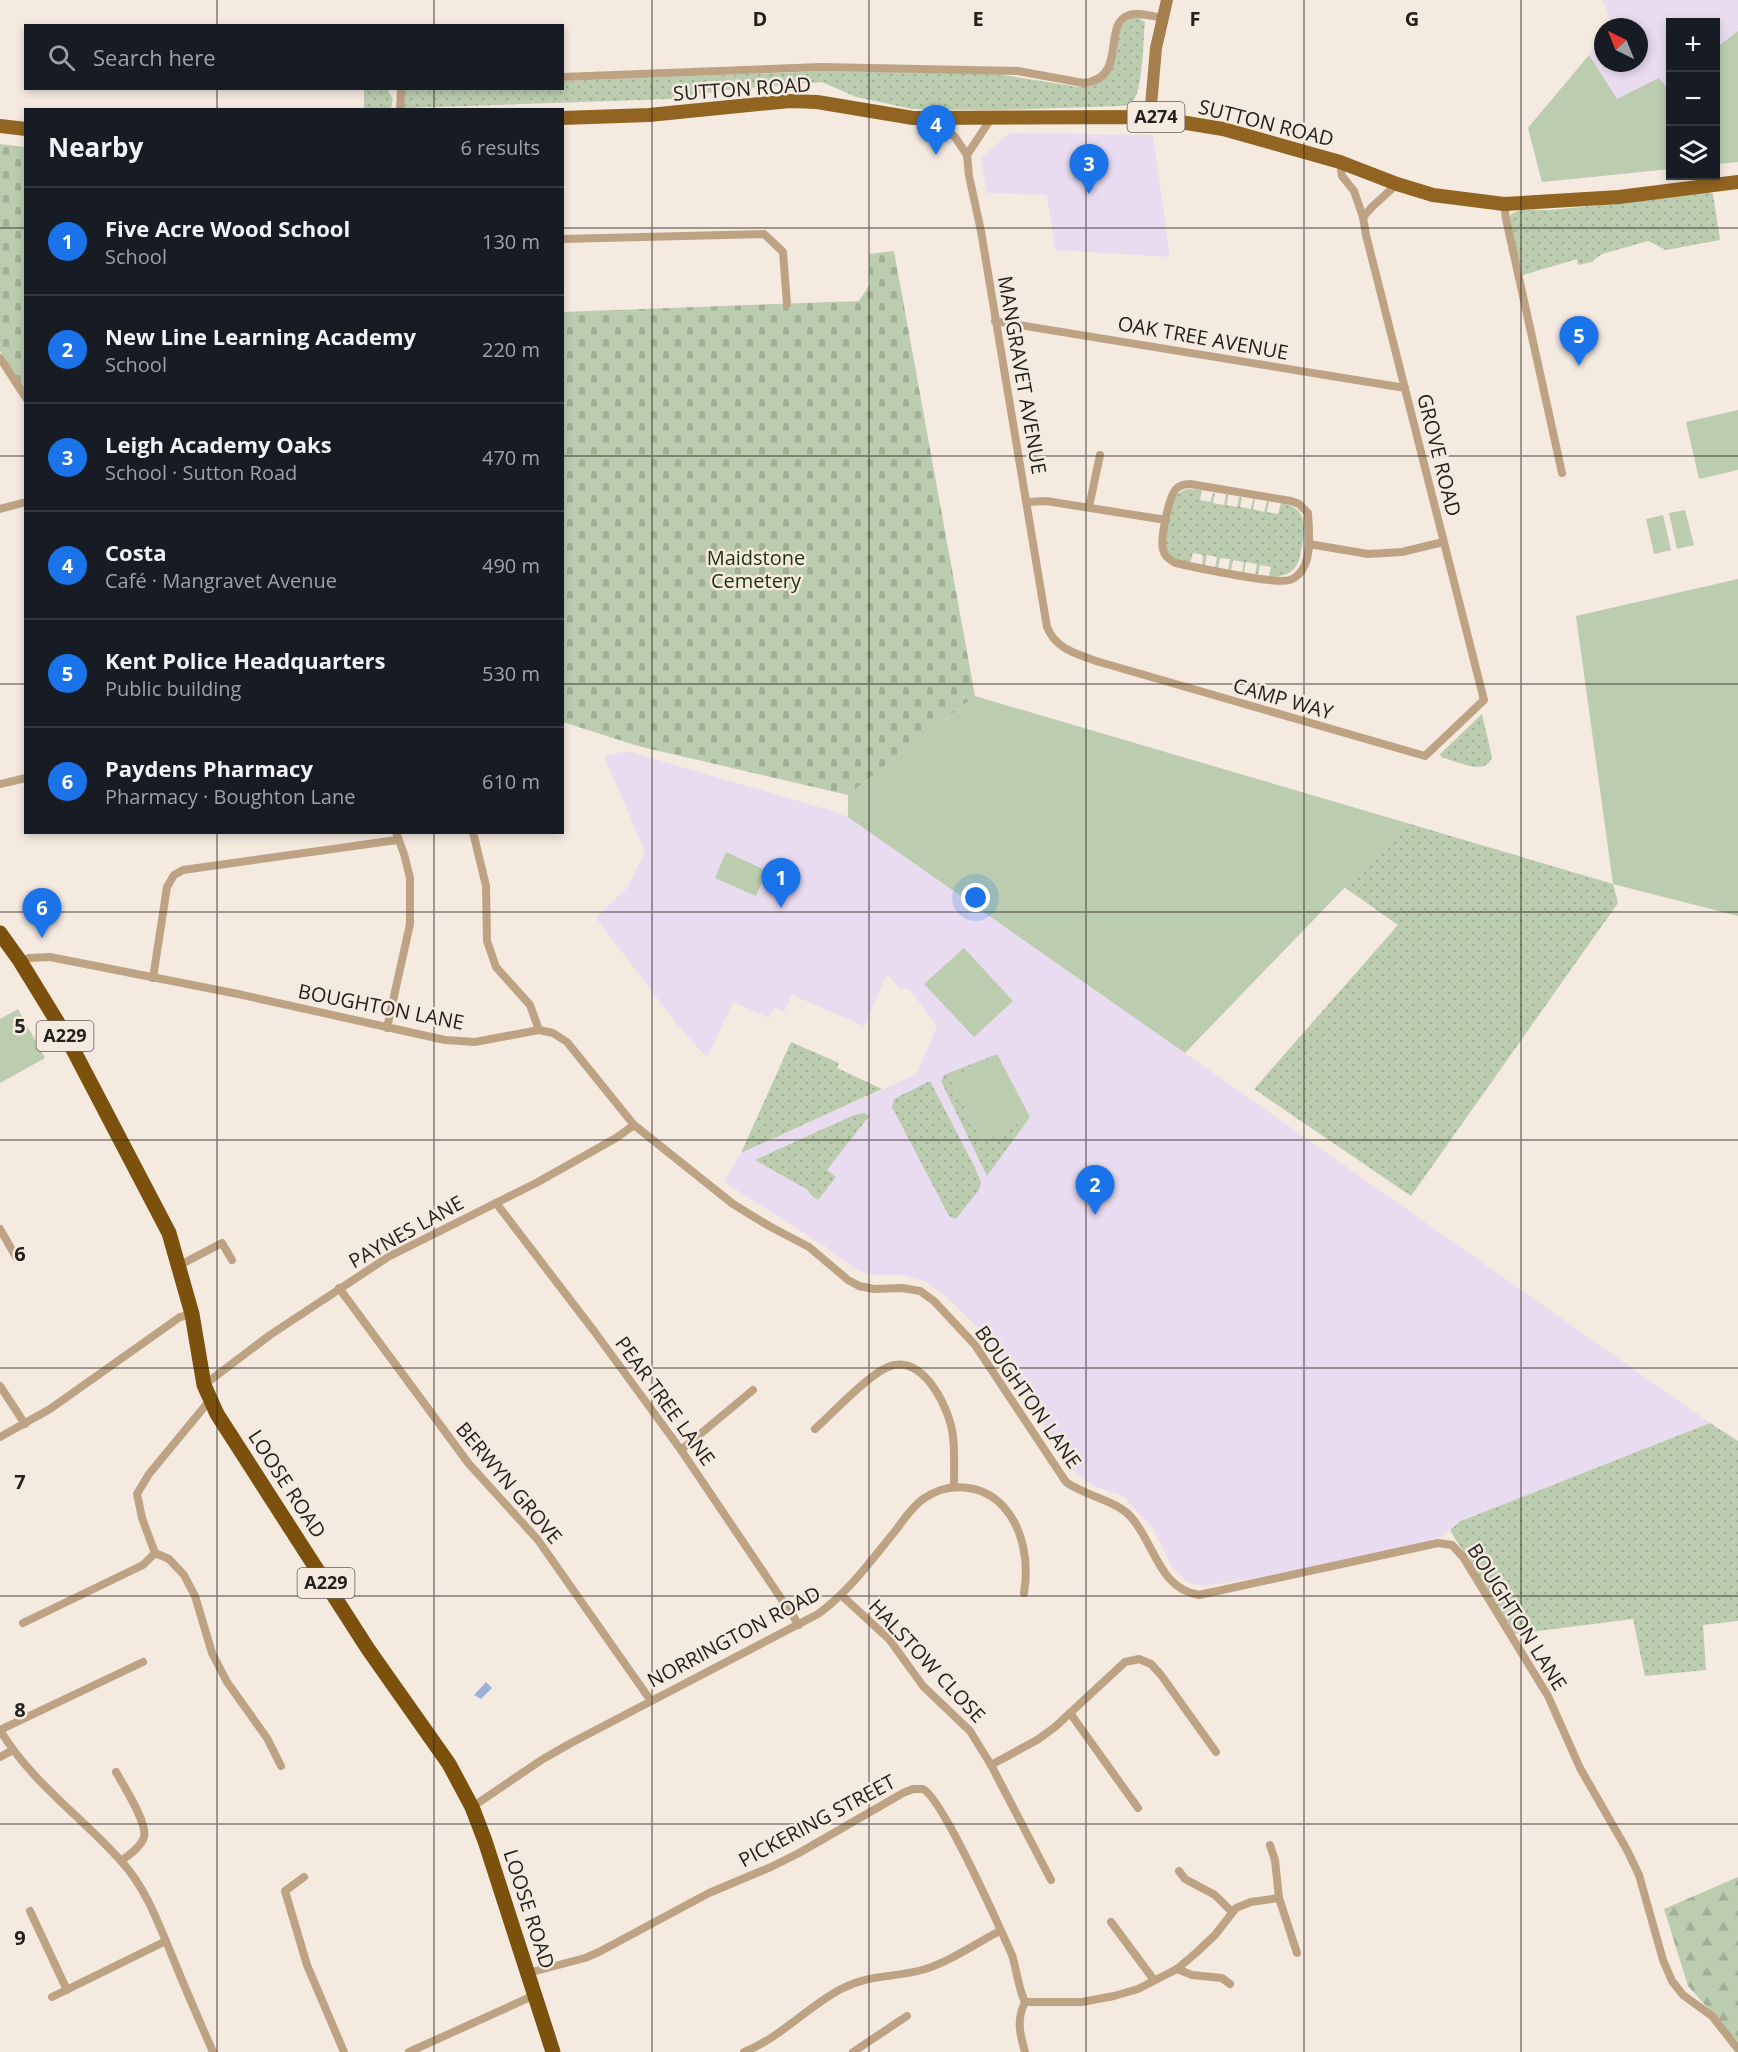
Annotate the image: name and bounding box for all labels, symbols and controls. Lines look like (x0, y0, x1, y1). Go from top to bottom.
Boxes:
text: D (753, 5, 767, 32)
text: E (972, 5, 984, 32)
text: F (1190, 5, 1200, 32)
text: G (1405, 5, 1419, 32)
north arrow (1594, 18, 1648, 72)
map controls (1666, 18, 1720, 180)
button: + (1666, 18, 1720, 72)
search box (24, 24, 564, 90)
icon: search (45, 41, 78, 74)
text: Search here (93, 42, 216, 72)
street label: SUTTON ROAD (672, 70, 812, 107)
button: − (1666, 72, 1720, 126)
street label: SUTTON ROAD (1196, 93, 1337, 152)
road number: A274 (1128, 102, 1184, 132)
pin: 4 (916, 106, 956, 155)
button: layers (1666, 126, 1720, 180)
text: Nearby (48, 129, 143, 165)
text: 6 results (460, 134, 540, 161)
pin: 3 (1070, 144, 1108, 194)
text: Five Acre Wood School (105, 213, 350, 243)
text: 1 (62, 228, 73, 255)
text: 130 m (482, 228, 540, 255)
text: School (105, 243, 167, 270)
street label: MANGRAVET AVENUE (992, 274, 1053, 476)
street label: OAK TREE AVENUE (1116, 309, 1291, 366)
pin: 5 (1560, 316, 1598, 366)
text: New Line Learning Academy (105, 321, 416, 351)
text: 2 (62, 336, 73, 363)
text: 220 m (482, 336, 540, 363)
text: School (105, 351, 167, 378)
street label: GROVE ROAD (1411, 391, 1468, 519)
text: Leigh Academy Oaks (105, 429, 332, 459)
text: 3 (62, 444, 73, 471)
text: 470 m (482, 444, 540, 471)
text: School · Sutton Road (105, 459, 297, 486)
text: Costa (105, 537, 166, 567)
park label: Maidstone Cemetery (707, 544, 805, 594)
text: 4 (62, 552, 73, 579)
text: 490 m (482, 552, 540, 579)
text: Café · Mangravet Avenue (105, 567, 337, 594)
text: Kent Police Headquarters (105, 645, 385, 675)
text: 5 (62, 660, 73, 687)
text: 530 m (482, 660, 540, 687)
street label: CAMP WAY (1230, 671, 1337, 726)
text: Public building (105, 675, 241, 702)
text: Paydens Pharmacy (105, 753, 313, 783)
text: 6 (62, 768, 73, 795)
text: 610 m (482, 768, 540, 795)
text: Pharmacy · Boughton Lane (105, 783, 355, 810)
pin: 1 (762, 858, 800, 908)
your location (961, 883, 990, 912)
pin: 6 (22, 888, 62, 938)
street label: BOUGHTON LANE (296, 977, 466, 1036)
text: 5 (14, 1012, 26, 1039)
road number: A229 (36, 1021, 94, 1051)
pin: 2 (1076, 1166, 1114, 1215)
street label: PAYNES LANE (343, 1189, 468, 1274)
text: 6 (14, 1240, 26, 1267)
street label: BOUGHTON LANE (969, 1320, 1088, 1473)
street label: PEAR TREE LANE (609, 1331, 721, 1471)
street label: BERWYN GROVE (450, 1416, 569, 1549)
street label: LOOSE ROAD (242, 1424, 332, 1543)
text: 7 (14, 1468, 26, 1495)
street label: BOUGHTON LANE (1461, 1538, 1574, 1695)
road number: A229 (298, 1568, 354, 1598)
street label: NORRINGTON ROAD (642, 1579, 825, 1694)
street label: HALSTOW CLOSE (863, 1593, 992, 1728)
text: 8 (14, 1696, 26, 1723)
street label: PICKERING STREET (734, 1768, 900, 1873)
street label: LOOSE ROAD (497, 1846, 561, 1972)
text: 9 (14, 1924, 26, 1951)

